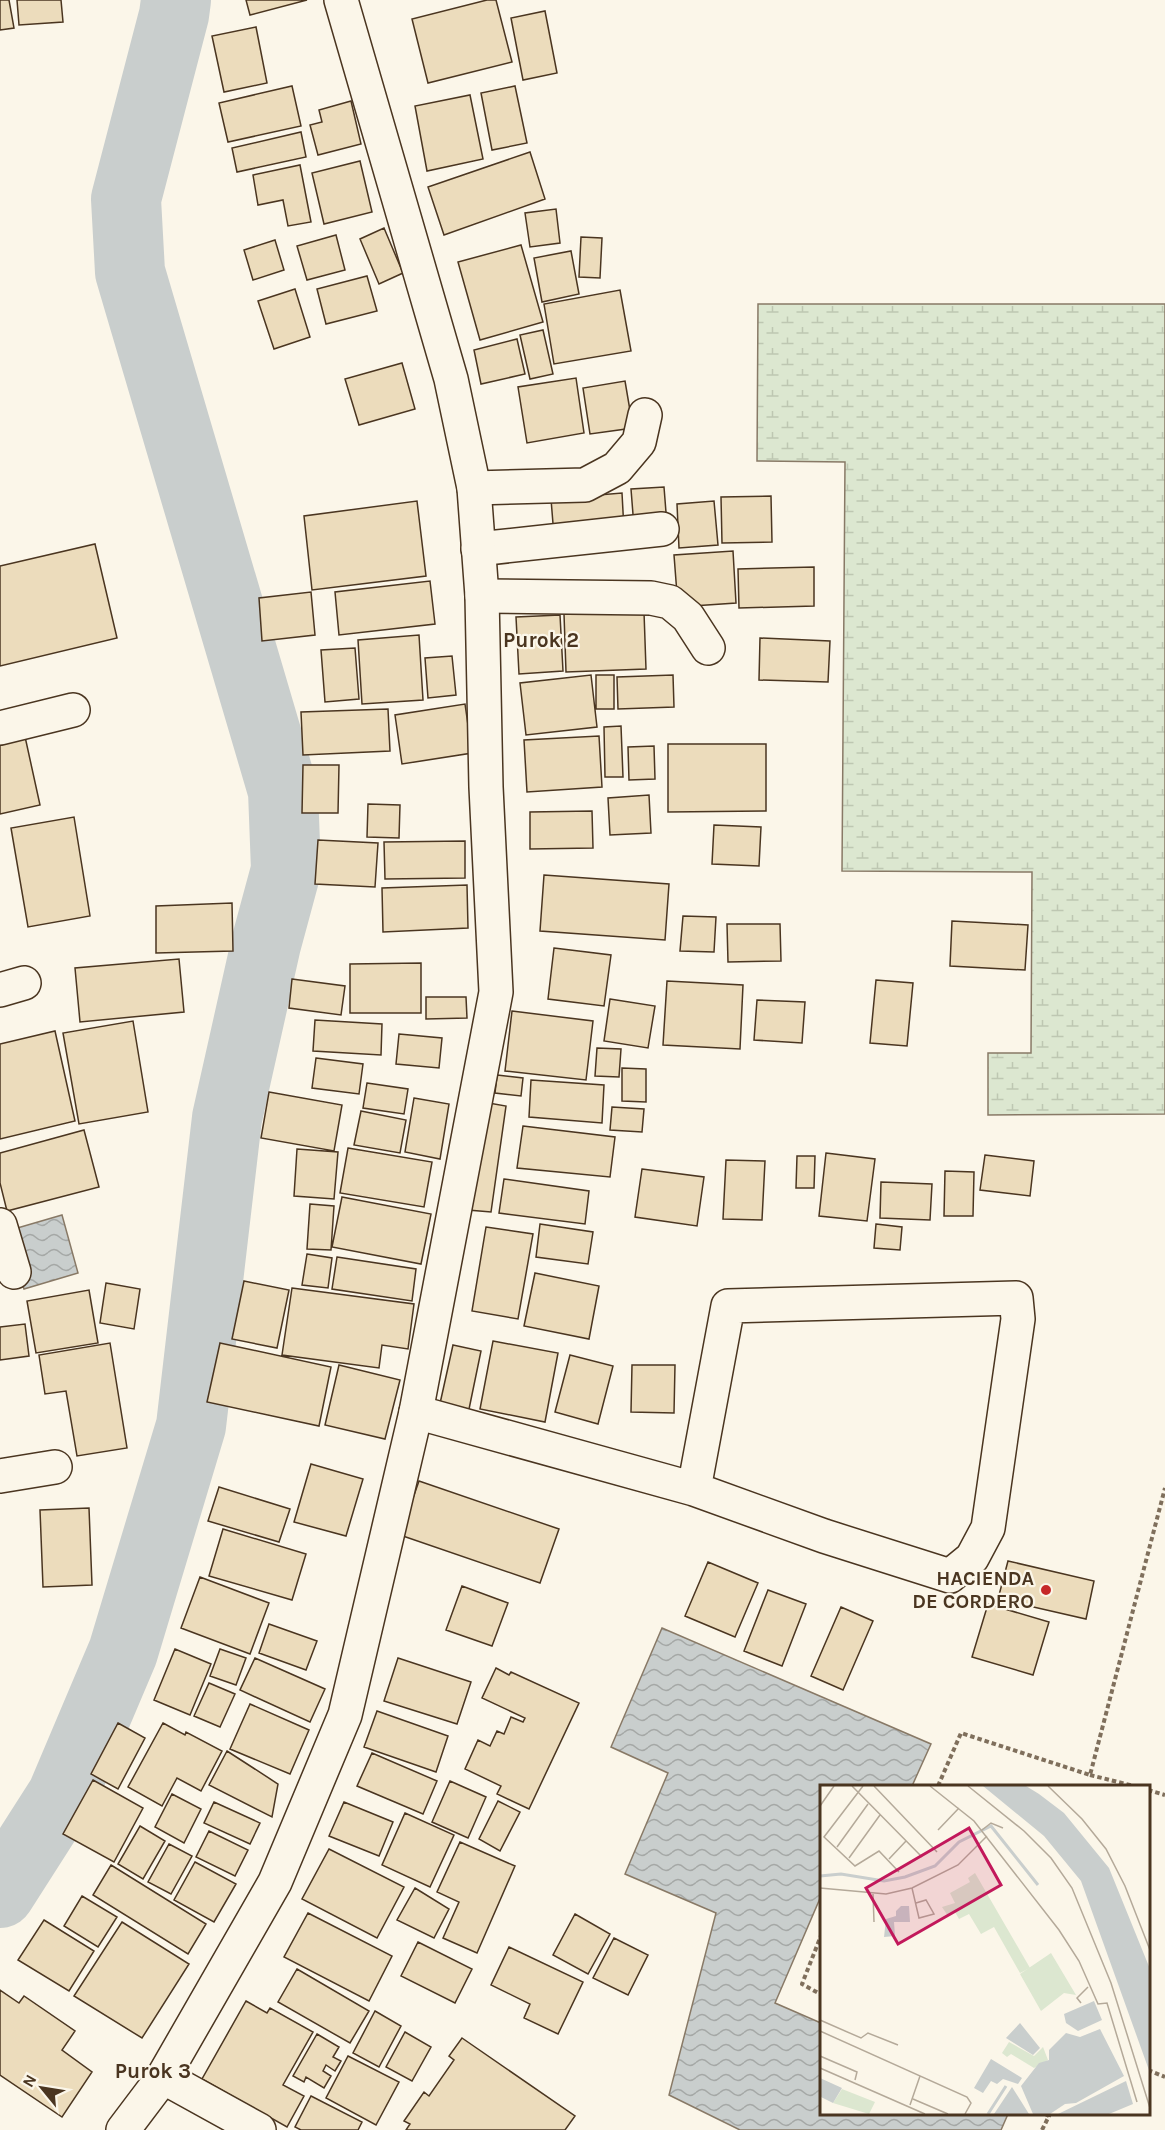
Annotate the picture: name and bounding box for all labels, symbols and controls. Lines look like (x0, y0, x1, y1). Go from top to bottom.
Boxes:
district label: Purok 2 (503, 628, 579, 652)
place label: HACIENDA DE CORDERO (912, 1567, 1034, 1613)
marker: HACIENDA DE CORDERO (1039, 1583, 1053, 1597)
inset map (820, 1785, 1150, 2115)
north arrow (12, 2058, 72, 2118)
district label: Purok 3 (115, 2059, 191, 2083)
text: N (18, 2071, 41, 2090)

